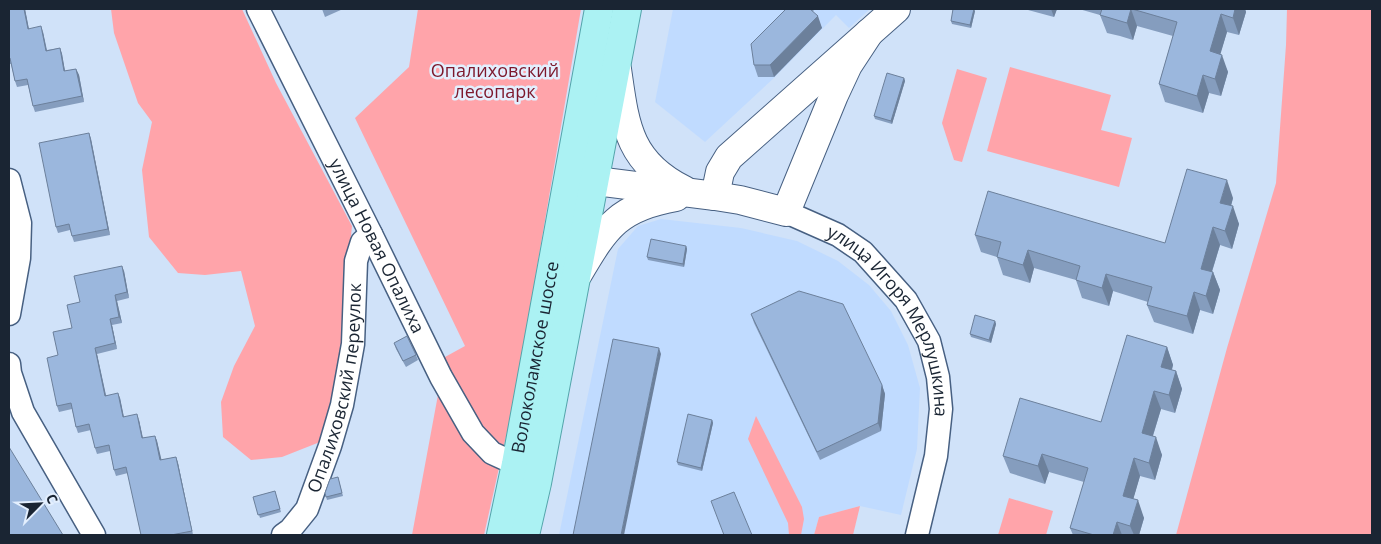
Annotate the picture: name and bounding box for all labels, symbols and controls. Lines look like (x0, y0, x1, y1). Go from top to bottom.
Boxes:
park label: Опалиховский лесопарк (431, 58, 559, 103)
street label: улица Новая Опалиха (324, 154, 431, 337)
street label: улица Игоря Мерлушкина (824, 219, 954, 418)
street label: Волоколамское шоссе (505, 259, 564, 455)
street label: Опалиховский переулок (301, 282, 366, 496)
north arrow (15, 479, 65, 529)
text: С (42, 491, 63, 507)

